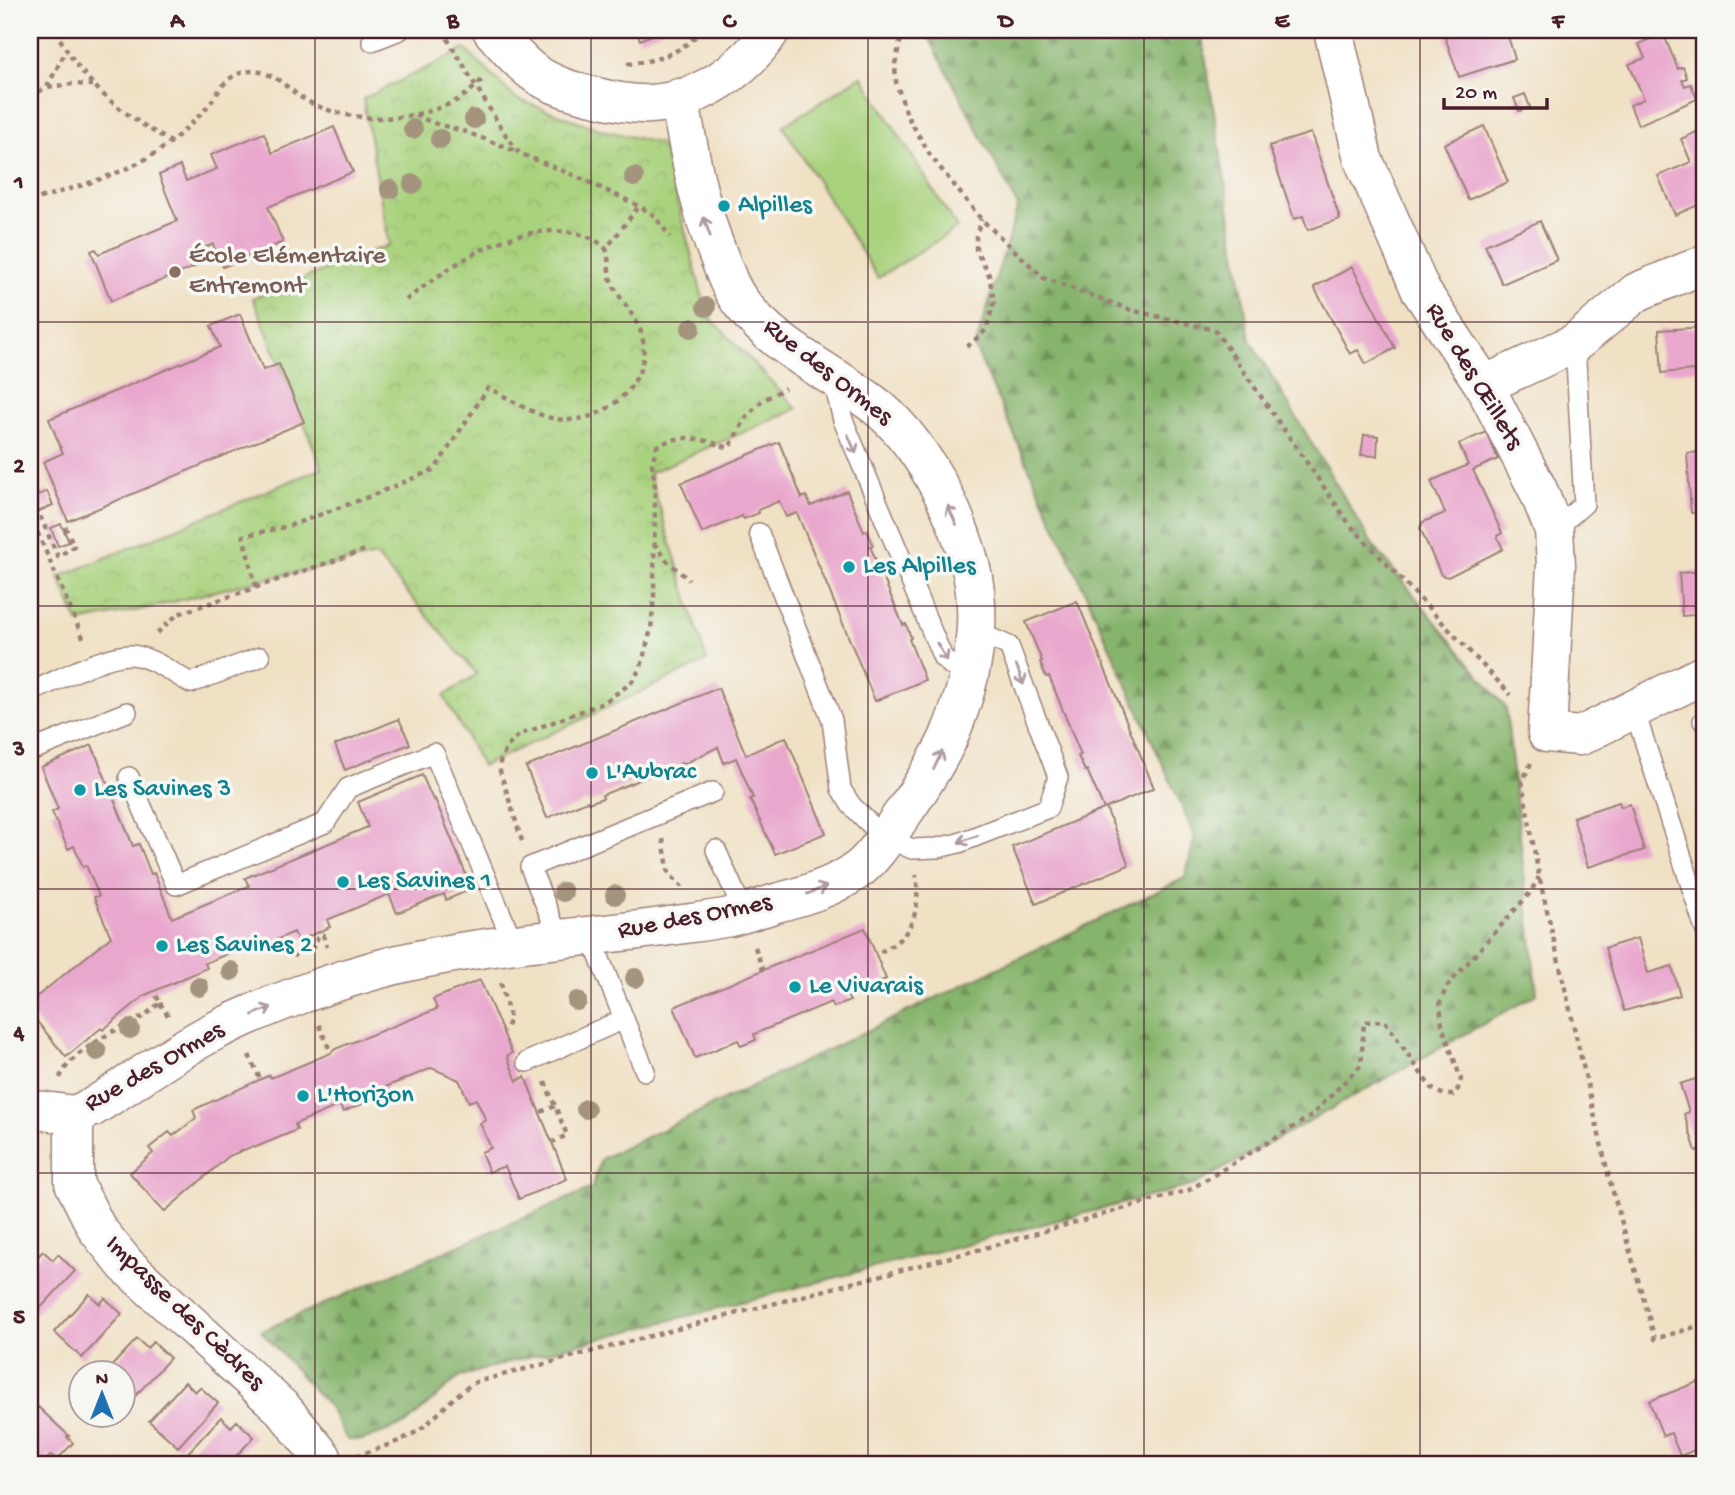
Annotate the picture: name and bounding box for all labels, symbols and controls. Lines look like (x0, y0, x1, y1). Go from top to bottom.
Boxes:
text: A (169, 9, 185, 36)
text: B (446, 9, 460, 36)
text: C (723, 9, 738, 36)
text: D (997, 9, 1015, 36)
text: E (1275, 9, 1291, 36)
text: F (1551, 9, 1566, 36)
scale bar (1444, 66, 1548, 110)
text: 20 m (1455, 82, 1497, 107)
text: 1 (13, 170, 24, 197)
place label: Alpilles (738, 191, 813, 222)
marker: Alpilles (716, 198, 732, 214)
one-way arrow (700, 216, 712, 238)
place label: École Elémentaire Entremont (189, 242, 386, 303)
marker: École Elémentaire Entremont (167, 264, 183, 280)
street label: Rue des Œillets (1417, 298, 1530, 457)
street label: Rue des Ormes (756, 313, 899, 434)
one-way arrow (847, 432, 860, 454)
text: 2 (13, 454, 25, 481)
one-way arrow (944, 505, 958, 526)
place label: Les Alpilles (863, 552, 977, 583)
marker: Les Alpilles (841, 559, 857, 575)
one-way arrow (935, 642, 949, 662)
one-way arrow (1014, 664, 1027, 686)
text: 3 (12, 737, 25, 764)
one-way arrow (932, 750, 945, 771)
place label: L'Aubrac (606, 758, 697, 789)
marker: L'Aubrac (584, 765, 600, 781)
place label: Les Savines 3 (94, 775, 231, 806)
marker: Les Savines 3 (72, 782, 88, 798)
one-way arrow (957, 834, 979, 847)
place label: Les Savines 1 (357, 867, 491, 898)
marker: Les Savines 1 (335, 874, 351, 890)
one-way arrow (805, 883, 827, 896)
street label: Rue des Ormes (615, 888, 776, 948)
place label: Les Savines 2 (176, 931, 313, 962)
marker: Les Savines 2 (154, 938, 170, 954)
place label: Le Vivarais (809, 972, 924, 1003)
marker: Le Vivarais (787, 979, 803, 995)
one-way arrow (250, 1004, 272, 1017)
street label: Rue des Ormes (80, 1015, 232, 1120)
text: 4 (13, 1021, 25, 1048)
place label: L'Horizon (317, 1081, 414, 1112)
marker: L'Horizon (295, 1088, 311, 1104)
street label: Impasse des Cèdres (98, 1230, 271, 1399)
text: 5 (13, 1305, 25, 1332)
north arrow (66, 1358, 136, 1428)
text: N (96, 1369, 108, 1392)

